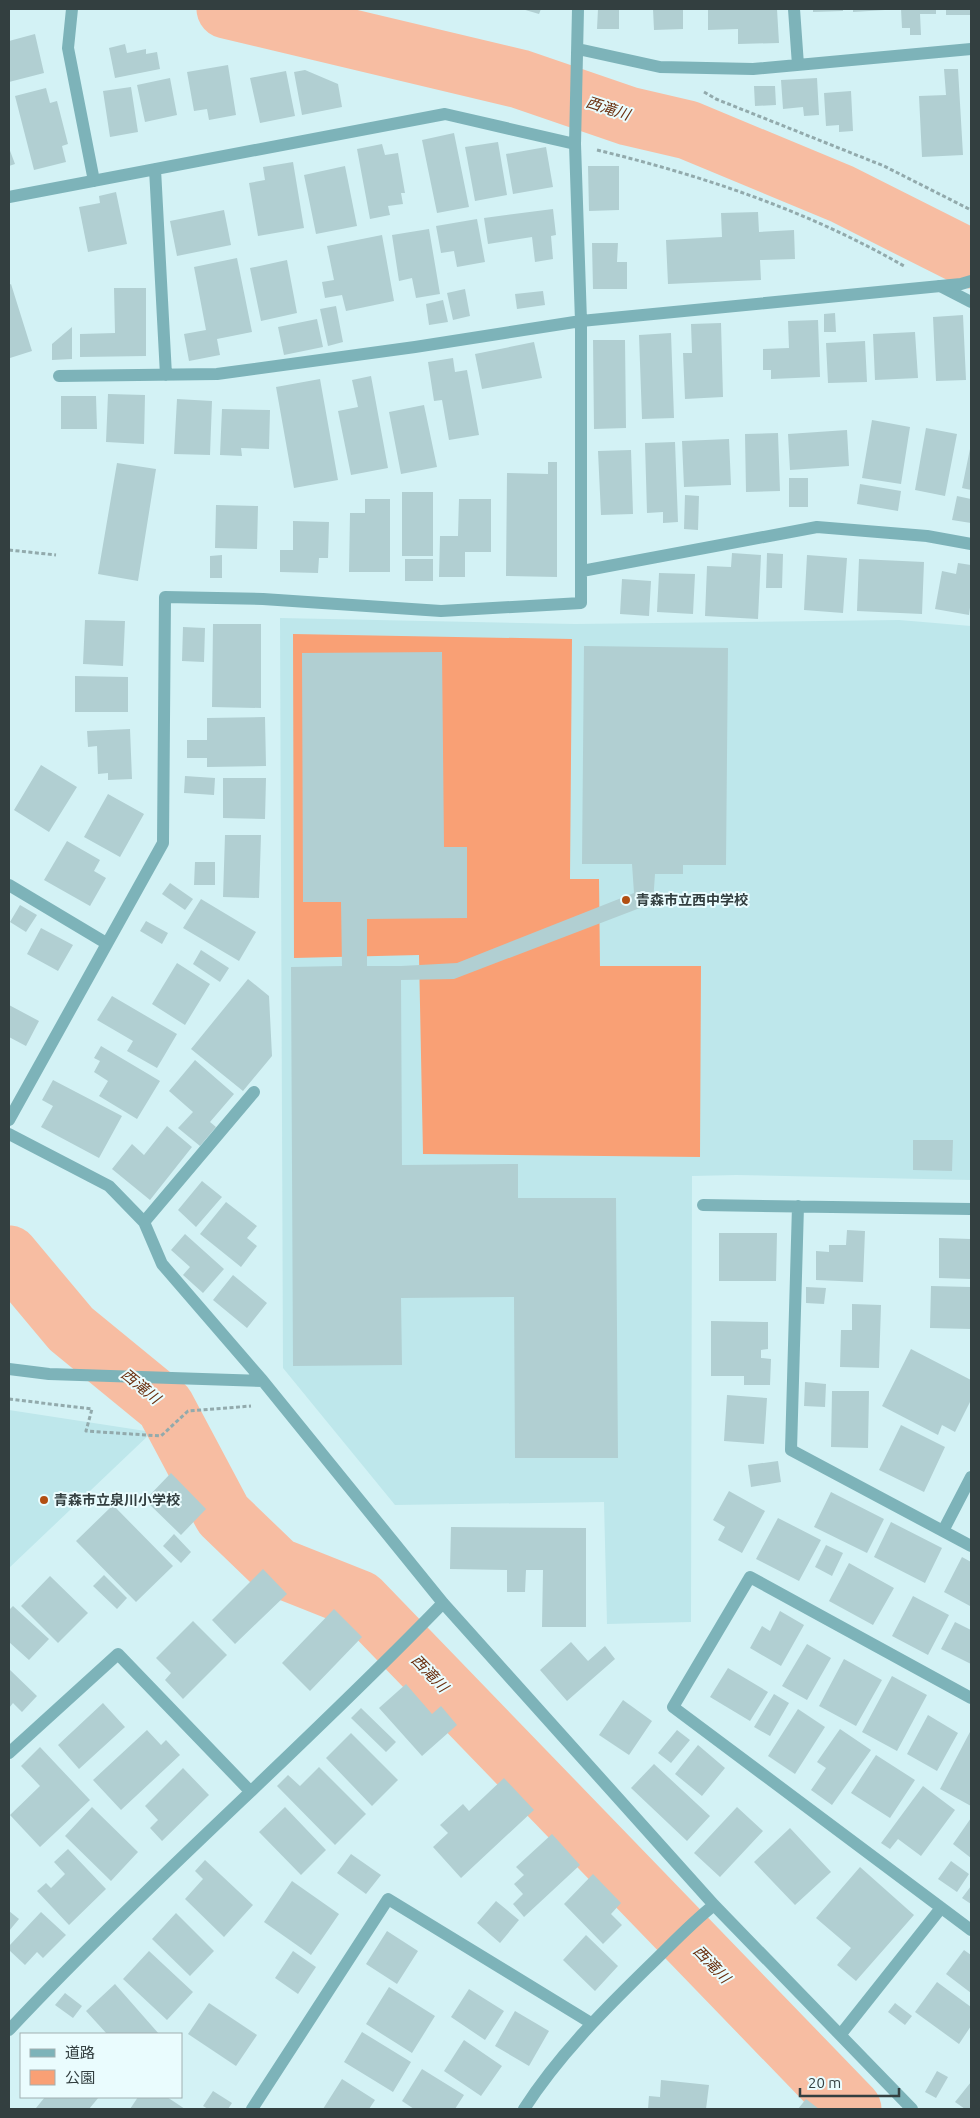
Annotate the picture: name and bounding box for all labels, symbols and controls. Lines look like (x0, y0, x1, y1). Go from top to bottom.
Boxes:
water label: 西滝川 (584, 93, 634, 124)
place label: 青森市立西中学校 (636, 892, 748, 908)
marker: 青森市立西中学校 (620, 894, 632, 906)
water label: 西滝川 (118, 1365, 165, 1408)
place label: 青森市立泉川小学校 (54, 1492, 180, 1508)
marker: 青森市立泉川小学校 (38, 1494, 50, 1506)
water label: 西滝川 (408, 1651, 453, 1697)
water label: 西滝川 (690, 1942, 735, 1988)
legend (20, 2033, 182, 2098)
text: 道路 (65, 2044, 95, 2061)
scale bar (800, 2066, 899, 2098)
text: 公園 (65, 2069, 95, 2086)
text: 20 m (808, 2074, 841, 2091)

